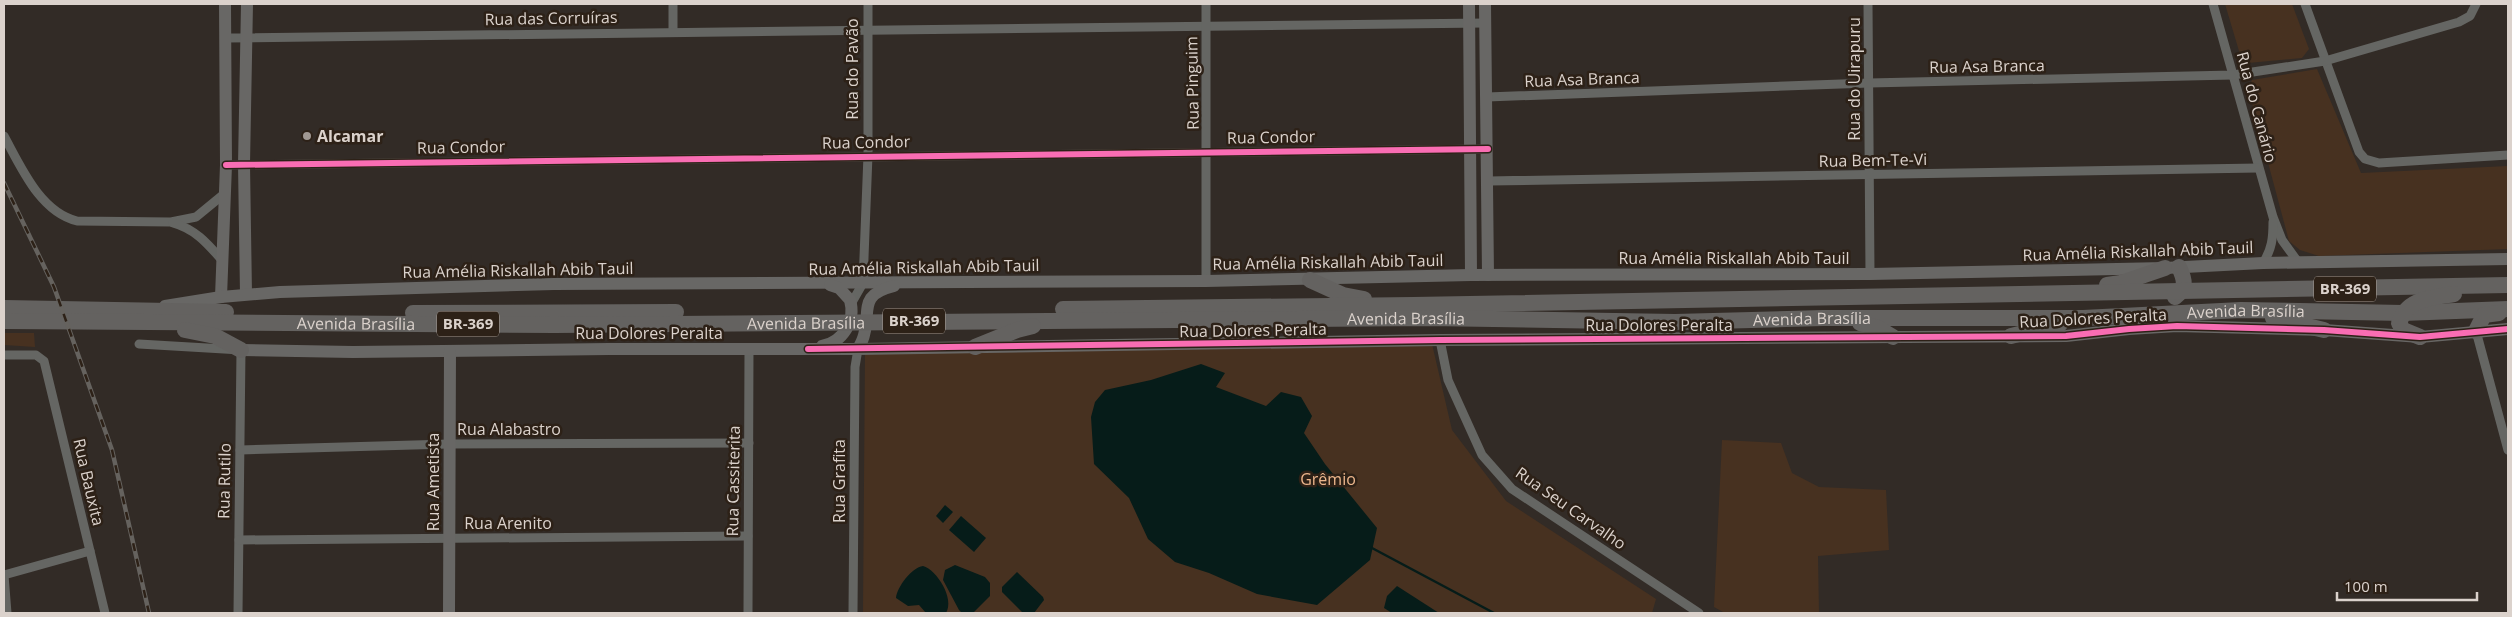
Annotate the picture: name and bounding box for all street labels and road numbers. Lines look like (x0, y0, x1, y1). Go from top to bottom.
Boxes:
street label: Rua das Corruíras (484, 6, 618, 30)
street label: Rua do Uirapuru (1843, 17, 1865, 141)
street label: Rua do Pavão (841, 18, 863, 120)
street label: Rua Pinguim (1180, 36, 1204, 130)
street label: Rua do Canário (2232, 49, 2282, 165)
street label: Rua Asa Branca (1929, 54, 2045, 78)
street label: Rua Asa Branca (1524, 66, 1640, 92)
street label: Rua Condor (1227, 125, 1316, 149)
street label: Rua Condor (822, 130, 911, 154)
street label: Rua Condor (417, 135, 506, 159)
street label: Rua Bem-Te-Vi (1819, 148, 1927, 172)
street label: Rua Amélia Riskallah Abib Tauil (2022, 236, 2254, 266)
street label: Rua Amélia Riskallah Abib Tauil (1618, 247, 1850, 269)
street label: Rua Amélia Riskallah Abib Tauil (1212, 249, 1444, 275)
street label: Rua Amélia Riskallah Abib Tauil (808, 254, 1040, 280)
street label: Rua Amélia Riskallah Abib Tauil (402, 257, 634, 283)
road number: BR-369 (2314, 276, 2376, 302)
street label: Avenida Brasília (2186, 299, 2305, 324)
street label: Rua Dolores Peralta (2019, 303, 2167, 333)
street label: Avenida Brasília (1347, 307, 1465, 330)
street label: Avenida Brasília (1752, 307, 1871, 331)
road number: BR-369 (883, 308, 945, 334)
street label: Avenida Brasília (297, 312, 415, 335)
road number: BR-369 (437, 312, 499, 336)
street label: Avenida Brasília (747, 312, 865, 334)
street label: Rua Dolores Peralta (1585, 314, 1733, 336)
street label: Rua Dolores Peralta (1179, 318, 1327, 342)
street label: Rua Dolores Peralta (575, 322, 723, 344)
street label: Rua Alabastro (457, 418, 561, 440)
street label: Rua Cassiterita (721, 425, 745, 537)
street label: Rua Ametista (422, 433, 444, 531)
street label: Rua Bauxita (68, 436, 110, 528)
street label: Rua Grafita (828, 439, 850, 523)
street label: Rua Rutilo (212, 443, 236, 519)
street label: Rua Seu Carvalho (1511, 462, 1631, 554)
street label: Rua Arenito (464, 512, 552, 534)

